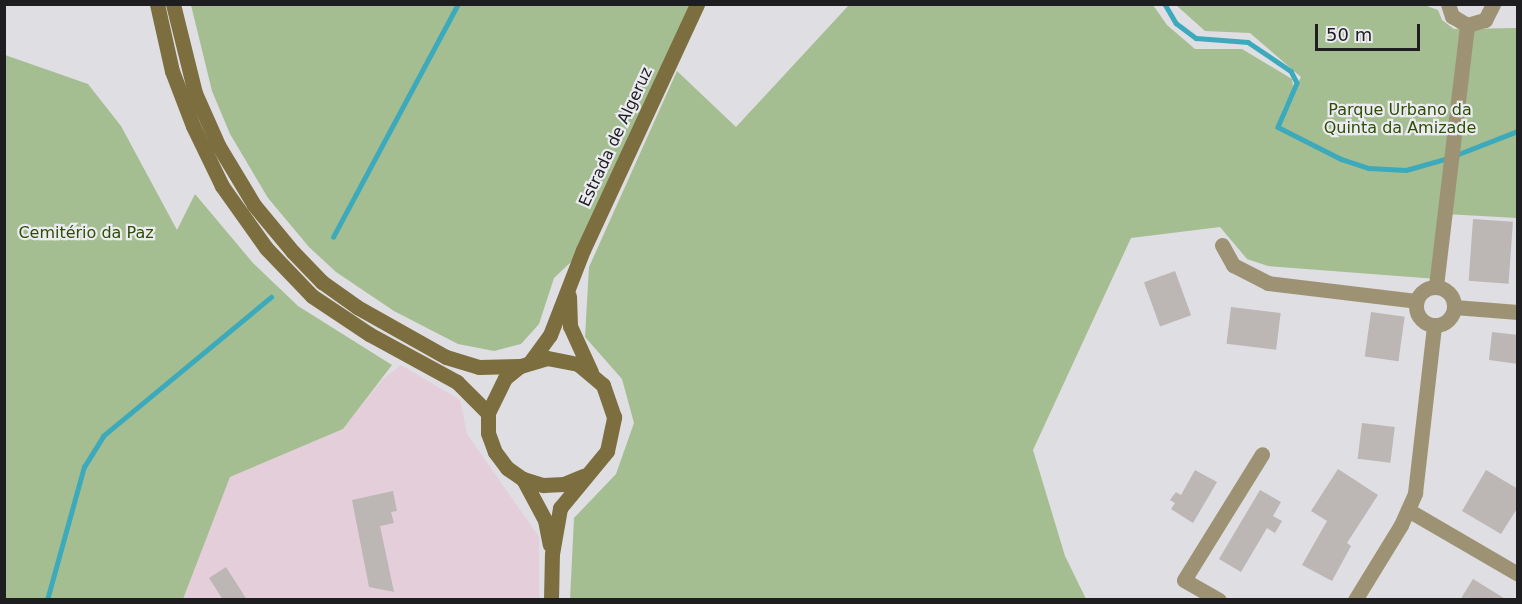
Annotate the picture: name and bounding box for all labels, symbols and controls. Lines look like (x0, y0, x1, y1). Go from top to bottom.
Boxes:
scale bar (1318, 12, 1423, 50)
text: 50 m (1326, 24, 1372, 45)
street label: Estrada de Algeruz (575, 64, 657, 210)
park label: Parque Urbano da Quinta da Amizade (1324, 100, 1476, 138)
park label: Cemitério da Paz (18, 223, 154, 243)

